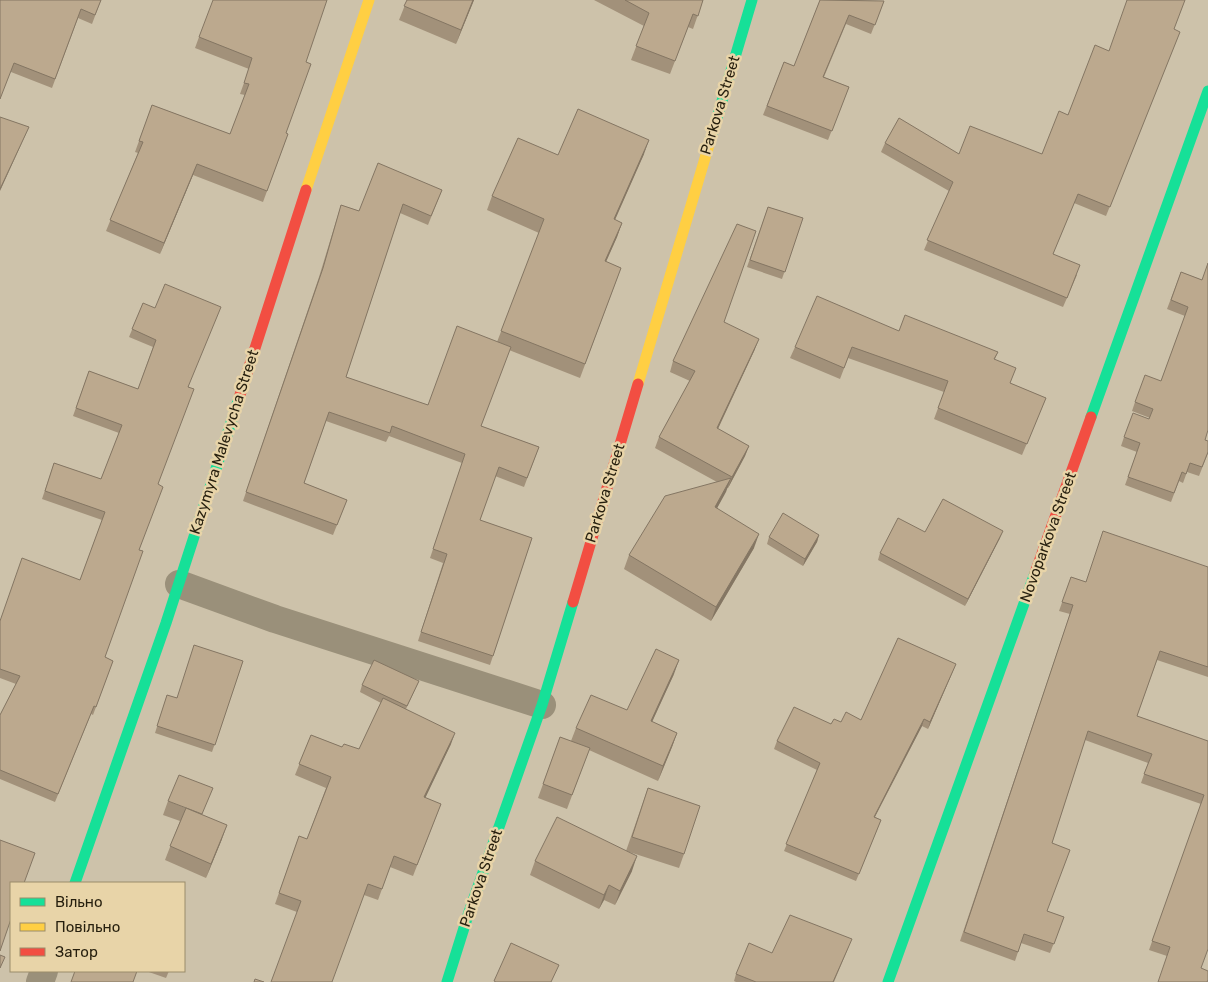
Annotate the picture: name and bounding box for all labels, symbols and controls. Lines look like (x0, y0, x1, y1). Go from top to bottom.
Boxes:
street label: Parkova Street (696, 53, 744, 157)
street label: Kazymyra Malevycha Street (186, 347, 262, 537)
street label: Parkova Street (581, 441, 629, 545)
street label: Novoparkova Street (1016, 469, 1080, 605)
street label: Parkova Street (456, 826, 506, 929)
legend (10, 882, 185, 972)
text: Вільно (55, 893, 103, 911)
text: Повільно (55, 918, 120, 936)
text: Затор (55, 943, 98, 961)

